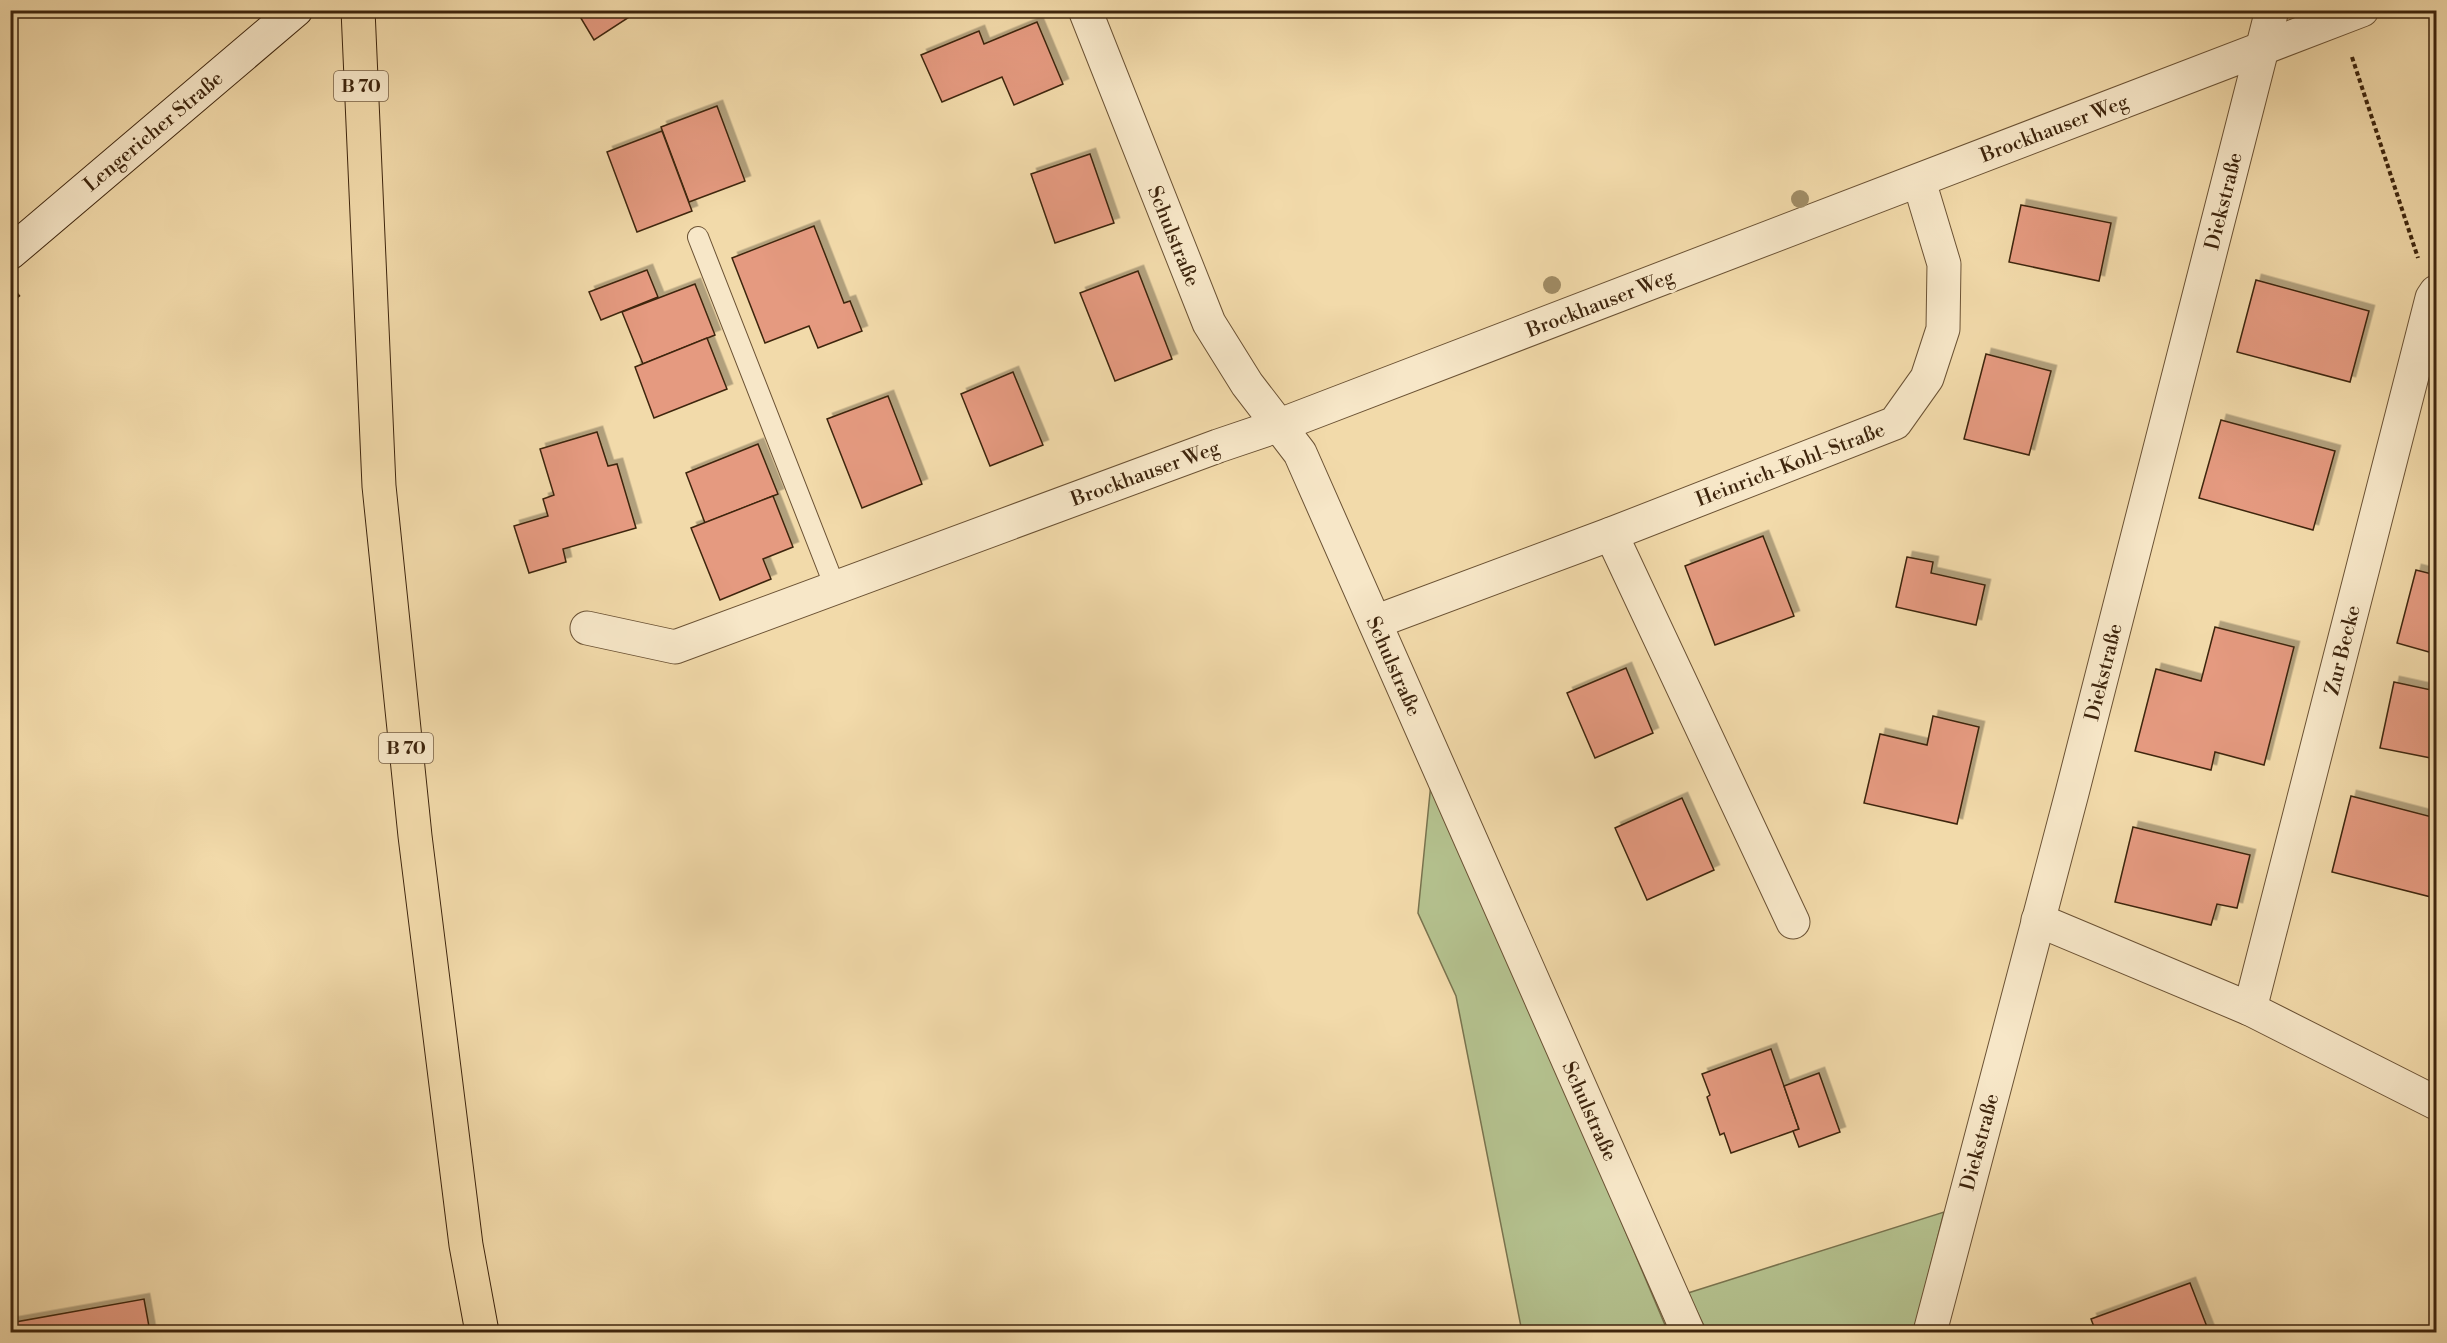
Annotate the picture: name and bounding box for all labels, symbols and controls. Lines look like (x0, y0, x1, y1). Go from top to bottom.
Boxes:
street label: Lengericher Straße (79, 67, 229, 198)
road number: B 70 (334, 71, 388, 101)
street label: Brockhauser Weg (1976, 89, 2133, 169)
street label: Diekstraße (2200, 150, 2249, 253)
street label: Schulstraße (1141, 182, 1204, 291)
street label: Brockhauser Weg (1522, 264, 1679, 344)
street label: Heinrich-Kohl-Straße (1692, 418, 1889, 513)
street label: Brockhauser Weg (1067, 436, 1224, 513)
street label: Zur Becke (2320, 603, 2367, 698)
street label: Schulstraße (1360, 613, 1426, 720)
street label: Diekstraße (2080, 621, 2129, 724)
road number: B 70 (379, 733, 433, 763)
street label: Schulstraße (1556, 1058, 1622, 1165)
street label: Diekstraße (1956, 1091, 2005, 1194)

